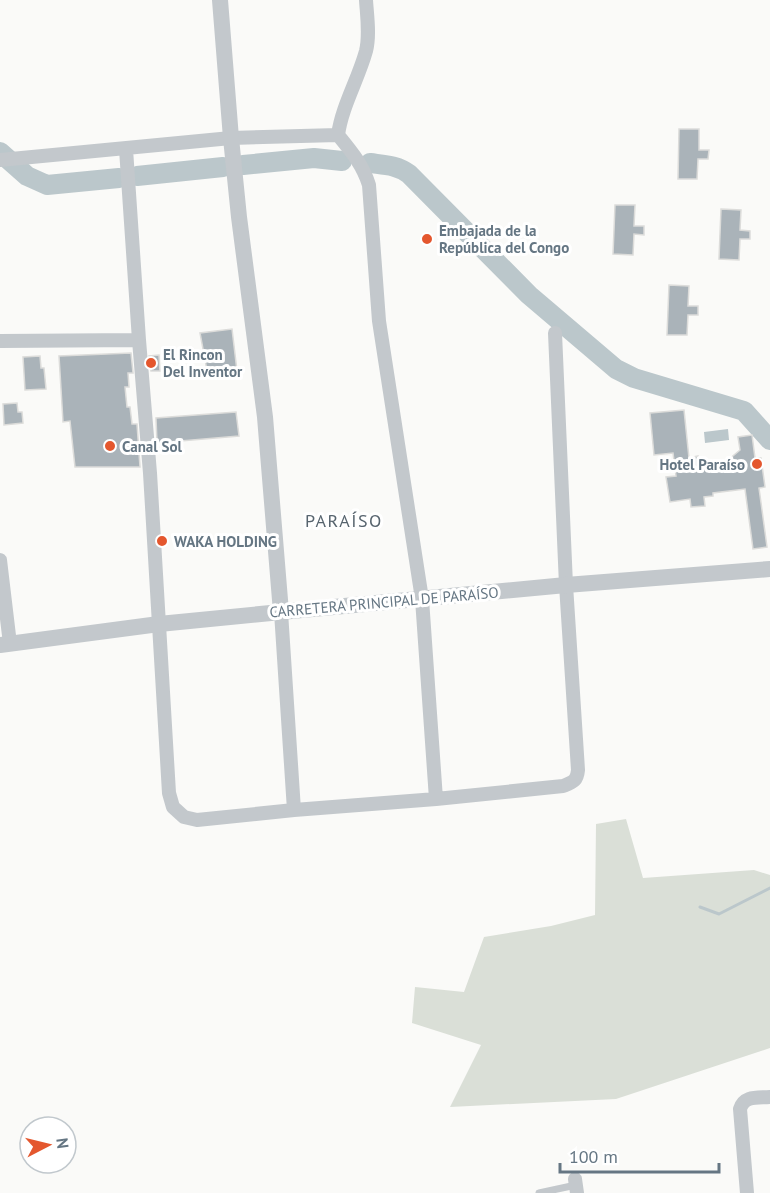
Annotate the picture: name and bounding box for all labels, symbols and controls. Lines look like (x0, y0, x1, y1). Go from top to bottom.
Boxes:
place label: Embajada de la República del Congo (439, 221, 569, 257)
marker: Embajada de la República del Congo (420, 232, 434, 246)
place label: El Rincon Del Inventor (163, 345, 243, 381)
marker: El Rincon Del Inventor (144, 356, 158, 370)
place label: Canal Sol (122, 437, 182, 456)
marker: Canal Sol (103, 439, 117, 453)
place label: Hotel Paraíso (659, 455, 745, 474)
marker: Hotel Paraíso (750, 457, 764, 471)
district label: PARAÍSO (305, 509, 383, 532)
place label: WAKA HOLDING (174, 532, 277, 551)
marker: WAKA HOLDING (155, 534, 169, 548)
street label: CARRETERA PRINCIPAL DE PARAÍSO (269, 583, 499, 621)
north arrow (18, 1115, 78, 1175)
scale bar (560, 1136, 719, 1174)
text: N (52, 1137, 73, 1150)
text: 100 m (569, 1145, 618, 1168)

